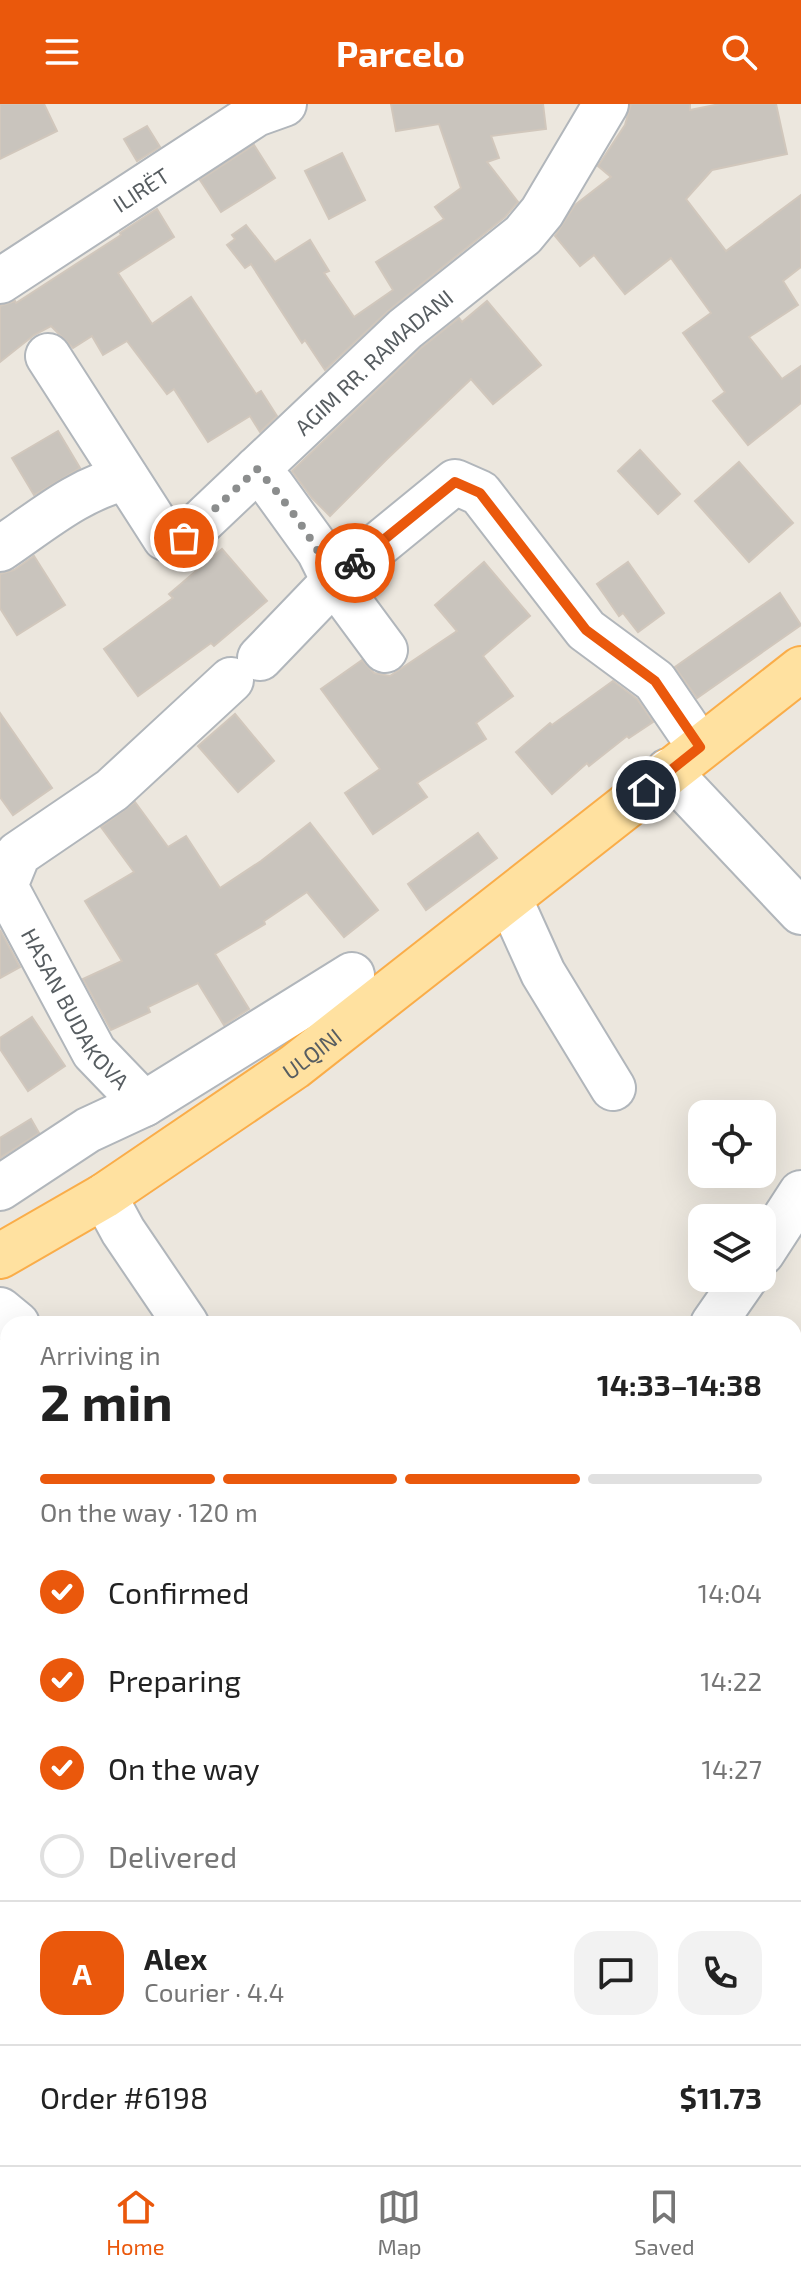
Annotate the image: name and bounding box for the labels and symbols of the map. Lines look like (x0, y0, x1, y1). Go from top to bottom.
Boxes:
street label: ILIRËT (108, 161, 174, 217)
street label: AGIM RR. RAMADANI (289, 283, 458, 440)
pin (150, 504, 218, 572)
courier (315, 523, 395, 603)
pin (612, 756, 680, 824)
street label: HASAN BUDAKOVA (17, 923, 135, 1094)
street label: ULQINI (277, 1022, 346, 1084)

